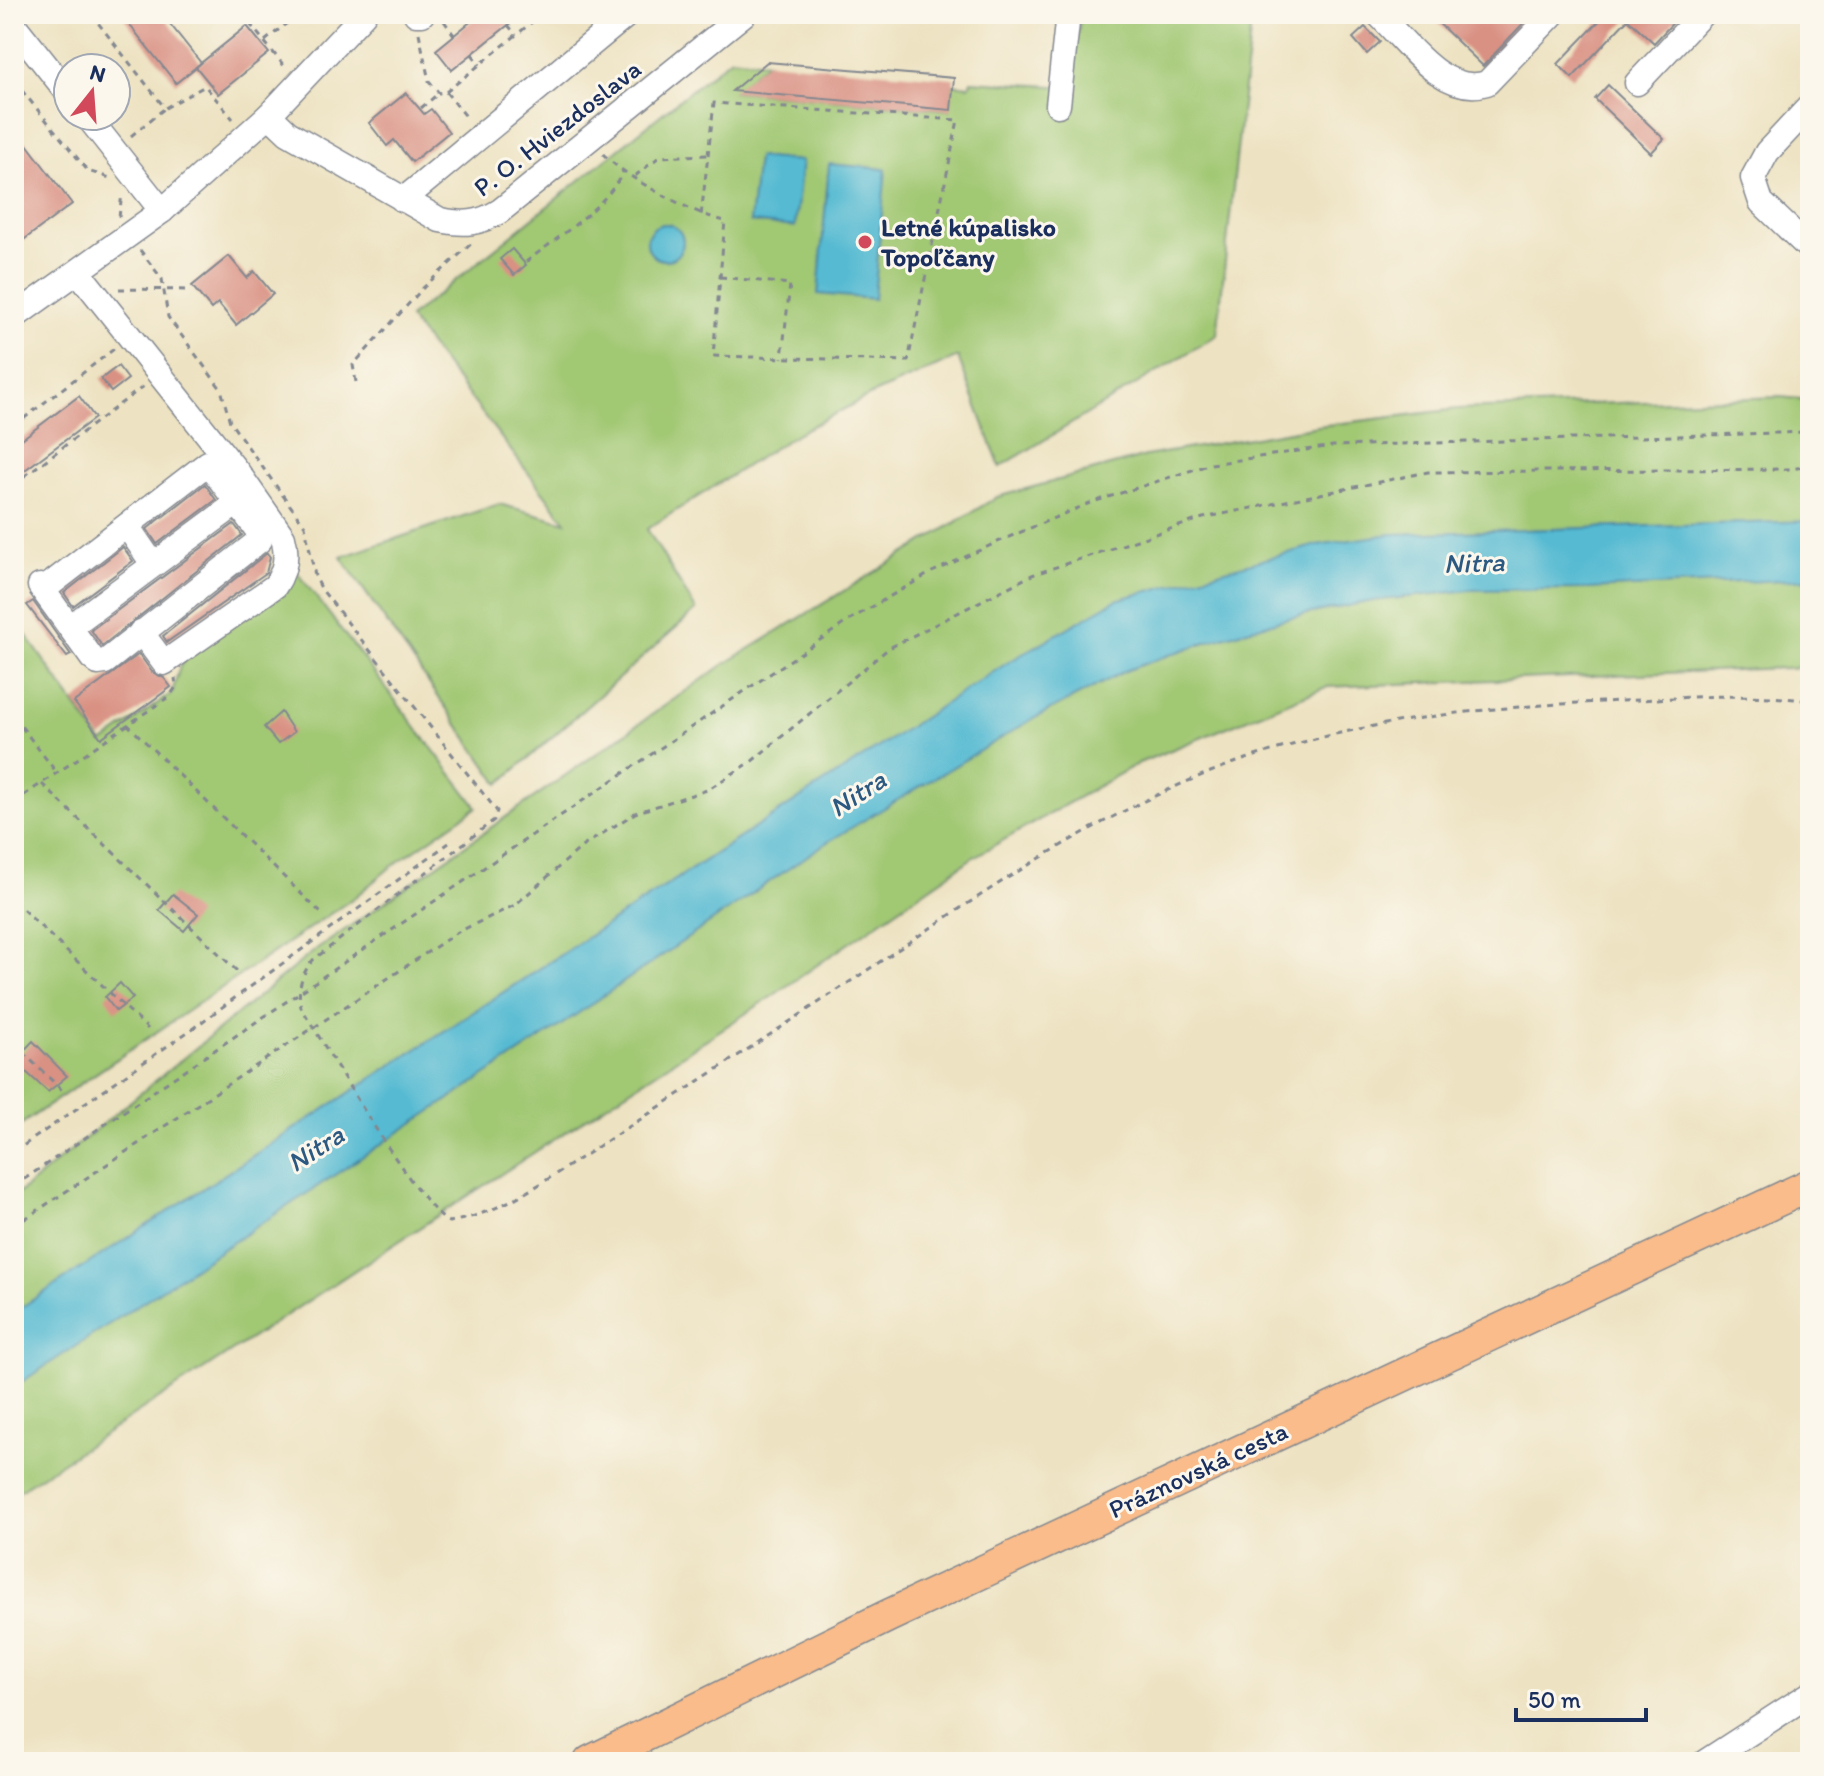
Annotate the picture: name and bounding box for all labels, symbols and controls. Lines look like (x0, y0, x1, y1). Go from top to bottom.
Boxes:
north arrow (52, 52, 132, 132)
street label: P. O. Hviezdoslava (467, 53, 647, 203)
text: N (87, 58, 109, 88)
place label: Letné kúpalisko Topoľčany (880, 211, 1056, 273)
marker: Letné kúpalisko Topoľčany (856, 233, 874, 251)
water label: Nitra (1443, 544, 1506, 580)
water label: Nitra (822, 761, 893, 824)
water label: Nitra (280, 1116, 351, 1179)
street label: Práznovská cesta (1103, 1414, 1293, 1525)
scale bar (1516, 1672, 1646, 1722)
text: 50 m (1528, 1685, 1581, 1714)

